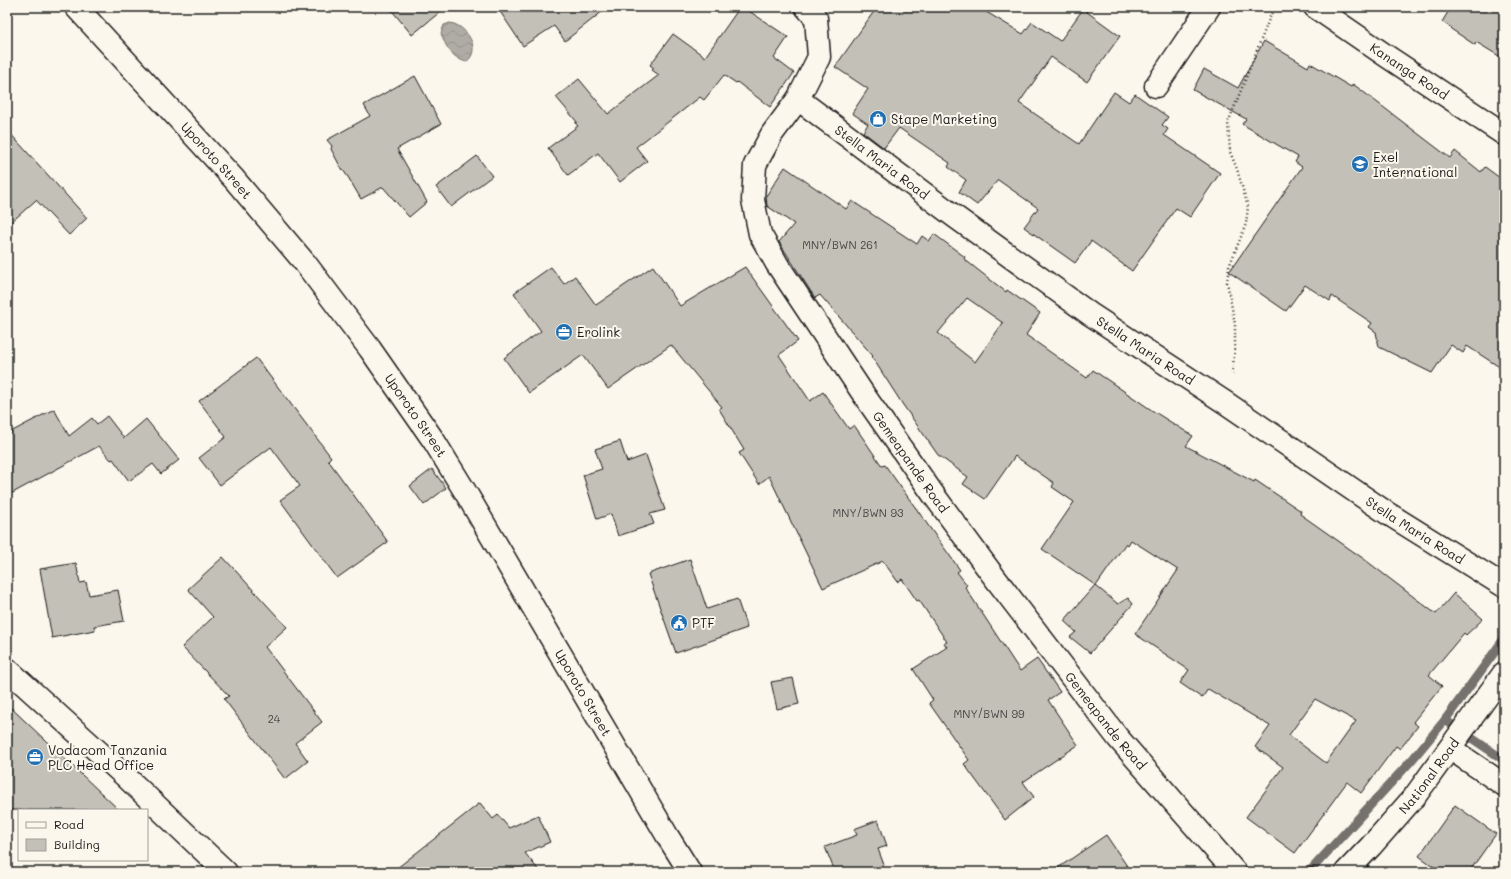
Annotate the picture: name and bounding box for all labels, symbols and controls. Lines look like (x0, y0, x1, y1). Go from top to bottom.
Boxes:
street label: Kananga Road (1367, 38, 1452, 103)
shop icon: Stape Marketing (868, 109, 888, 129)
place label: Stape Marketing (891, 110, 997, 127)
street label: Uporoto Street (178, 118, 256, 202)
street label: Stella Maria Road (832, 121, 933, 202)
place label: Exel International (1373, 148, 1457, 180)
school or university icon: Exel International (1350, 154, 1370, 174)
house number: MNY/BWN 261 (802, 237, 878, 252)
street label: Stella Maria Road (1094, 312, 1198, 388)
office icon: Erolink (554, 322, 574, 342)
place label: Erolink (577, 323, 620, 340)
street label: Uporoto Street (382, 370, 451, 460)
street label: Gemeapande Road (870, 407, 953, 516)
street label: Stella Maria Road (1363, 492, 1468, 567)
house number: MNY/BWN 93 (833, 505, 904, 520)
public building icon: PTF (669, 613, 689, 633)
place label: PTF (692, 614, 714, 631)
street label: Uporoto Street (552, 646, 616, 739)
street label: Gemeapande Road (1062, 668, 1150, 773)
house number: MNY/BWN 99 (954, 706, 1025, 721)
house number: 24 (268, 711, 281, 726)
street label: National Road (1394, 734, 1462, 817)
place label: Vodacom Tanzania PLC Head Office (48, 741, 167, 773)
office icon: Vodacom Tanzania PLC Head Office (25, 747, 45, 767)
legend (18, 809, 148, 861)
text: Road (54, 816, 84, 832)
text: Building (54, 836, 100, 852)

